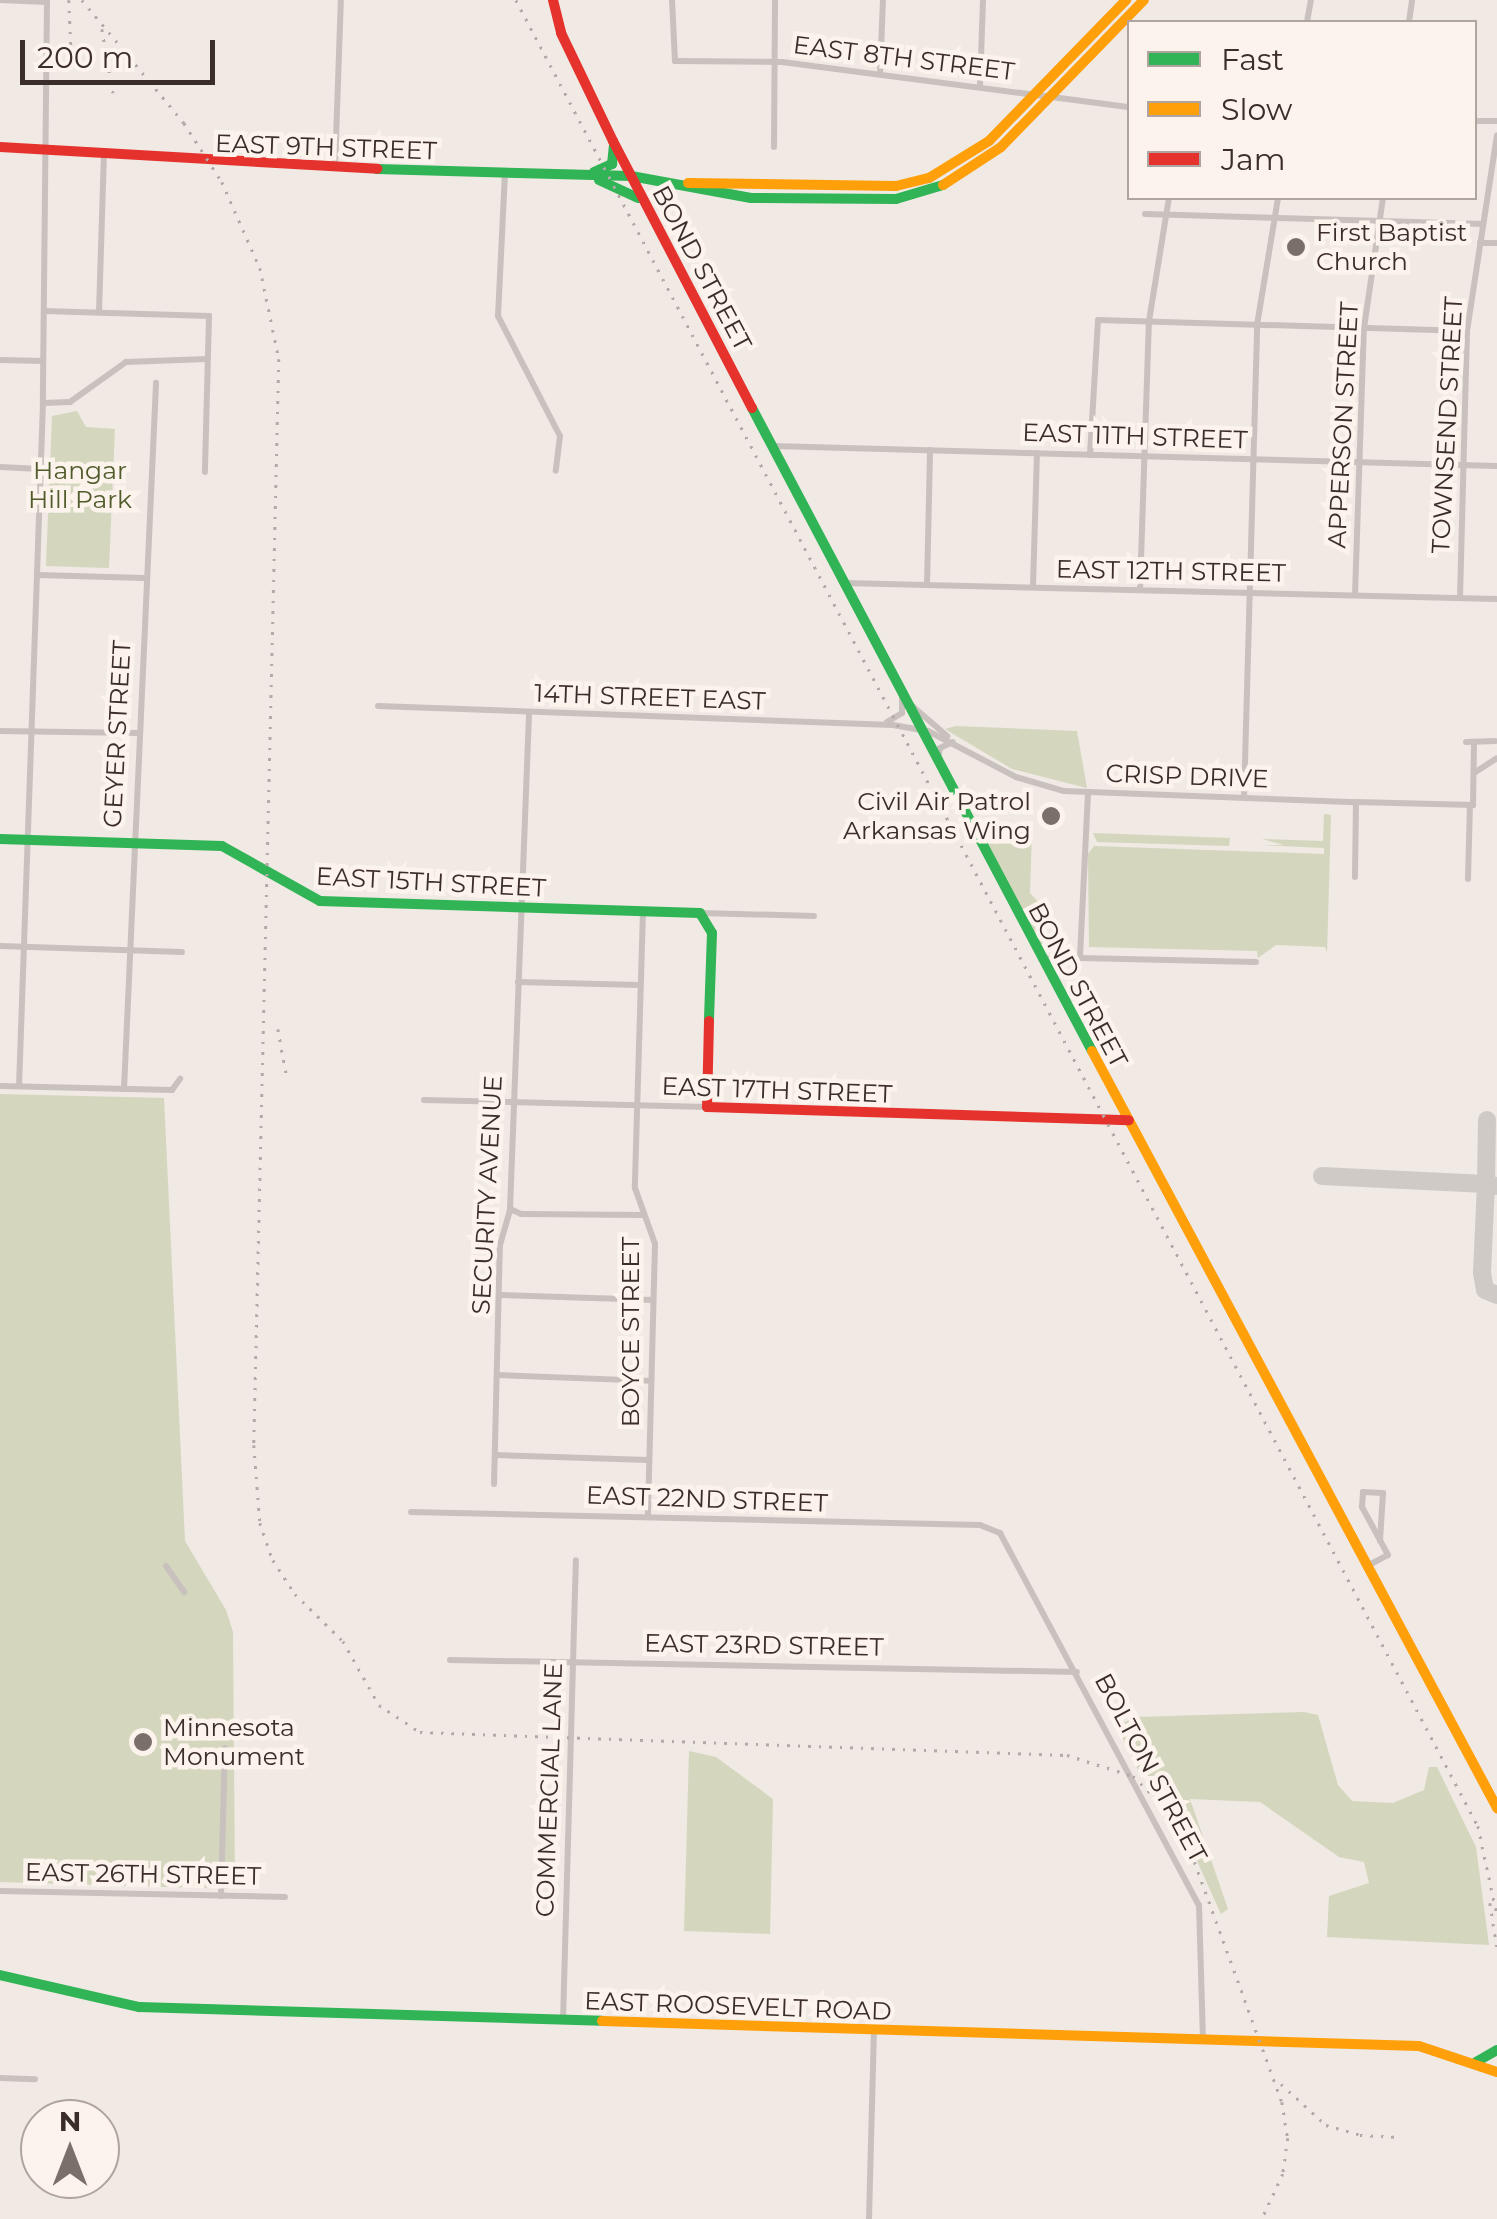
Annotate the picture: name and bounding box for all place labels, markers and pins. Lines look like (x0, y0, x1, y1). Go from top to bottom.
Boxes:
place label: First Baptist Church (1316, 218, 1467, 277)
marker: First Baptist Church (1285, 236, 1307, 258)
place label: Civil Air Patrol Arkansas Wing (843, 787, 1031, 846)
marker: Civil Air Patrol Arkansas Wing (1040, 805, 1062, 827)
place label: Minnesota Monument (163, 1713, 305, 1772)
marker: Minnesota Monument (132, 1731, 154, 1753)

